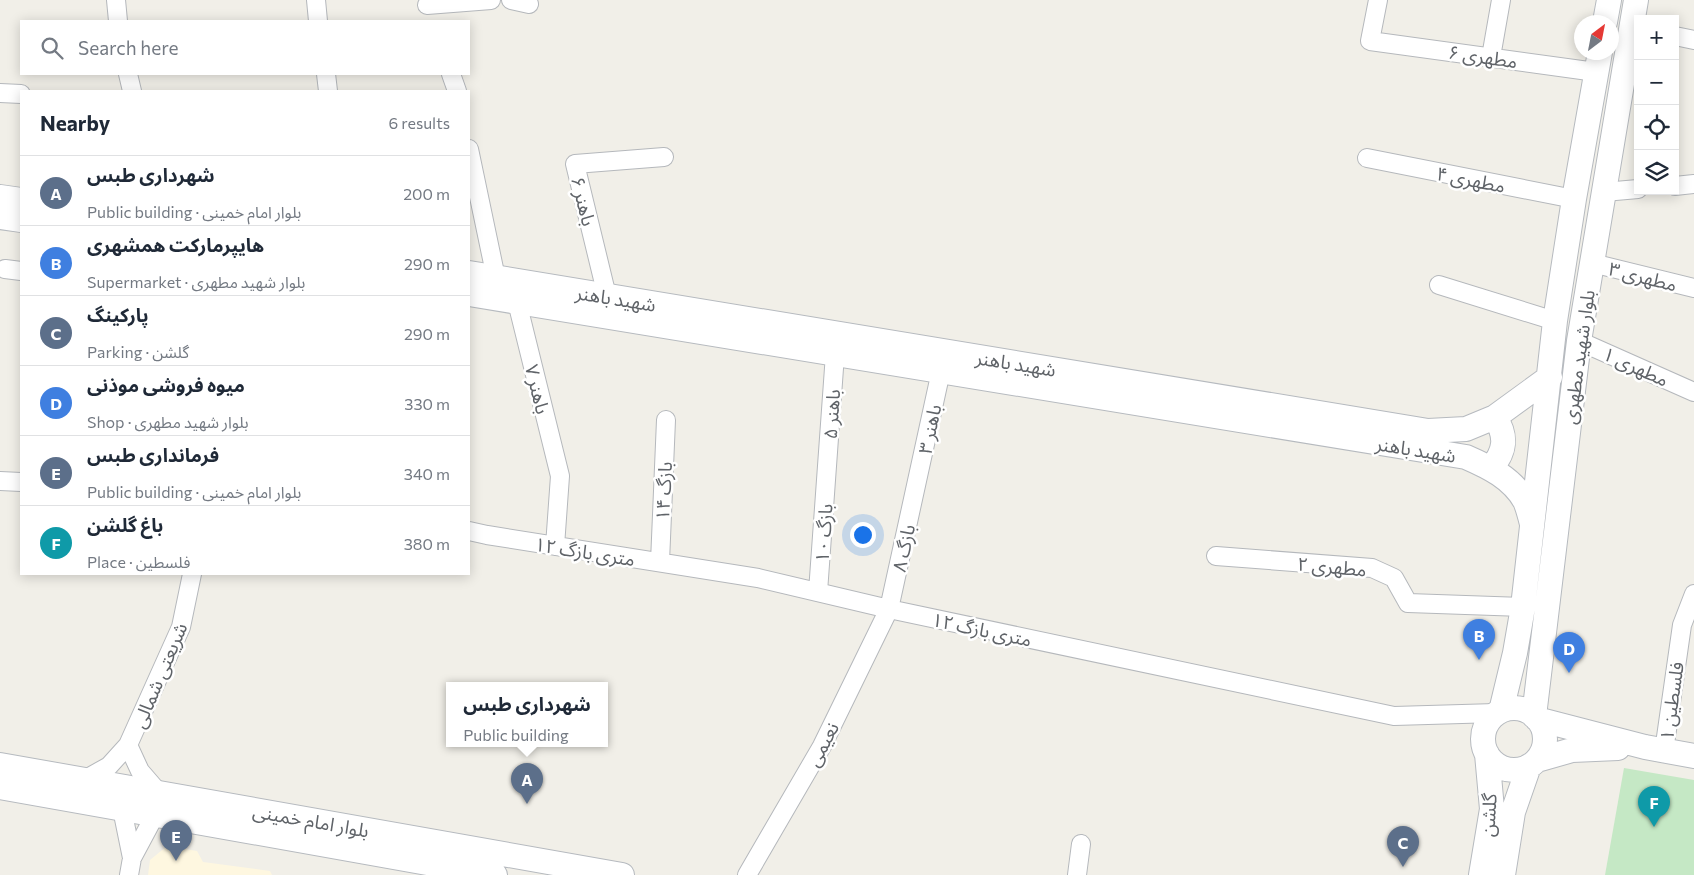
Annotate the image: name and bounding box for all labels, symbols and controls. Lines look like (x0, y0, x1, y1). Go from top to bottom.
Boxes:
north arrow (1574, 15, 1619, 60)
map controls (1634, 15, 1679, 195)
button: + (1634, 15, 1679, 60)
search box (20, 20, 470, 75)
icon: search (38, 34, 66, 62)
text: Search here (78, 36, 178, 59)
street label: مطهری ۶ (1447, 40, 1519, 73)
button: − (1634, 60, 1679, 105)
button: locate (1634, 105, 1679, 150)
text: Nearby (40, 110, 110, 135)
text: 6 results (389, 113, 450, 132)
button: layers (1634, 150, 1679, 195)
street label: مطهری ۴ (1434, 161, 1507, 198)
text: شهرداری طبس (87, 163, 215, 186)
street label: باهنر ۶ (566, 174, 601, 228)
text: A (50, 184, 62, 203)
text: 200 m (403, 184, 450, 203)
text: Public building · بلوار امام خمینی (87, 202, 301, 221)
text: هايپرماركت همشهری (87, 233, 264, 256)
text: B (51, 254, 61, 273)
text: 290 m (404, 254, 450, 273)
street label: مطهری ۳ (1606, 256, 1680, 297)
text: Supermarket · بلوار شهید مطهری (87, 272, 305, 291)
street label: شهید باهنر (573, 280, 658, 317)
street label: بلوار شهید مطهری (1557, 288, 1600, 426)
text: پارکینگ (87, 303, 149, 326)
text: C (51, 324, 61, 343)
text: 290 m (404, 324, 450, 343)
street label: مطهری ۱ (1599, 341, 1672, 392)
text: Parking · گلشن (87, 342, 189, 361)
street label: شهید باهنر (973, 345, 1058, 382)
street label: باهنر ۷ (520, 362, 555, 416)
text: میوه فروشی موذنی (87, 373, 245, 396)
street label: باهنر ۵ (818, 388, 845, 440)
text: D (50, 394, 62, 413)
text: 330 m (404, 394, 450, 413)
street label: باهنر ۳ (913, 402, 946, 456)
text: Shop · بلوار شهید مطهری (87, 412, 248, 431)
street label: شهید باهنر (1373, 431, 1458, 468)
text: فرمانداری طبس (87, 443, 219, 466)
street label: بازگ ۱۴ (650, 461, 677, 521)
text: E (51, 464, 61, 483)
text: 340 m (404, 464, 450, 483)
text: Public building · بلوار امام خمینی (87, 482, 301, 501)
street label: بازگ ۱۰ (809, 503, 838, 563)
text: باغ گلشن (87, 513, 163, 536)
your location (850, 522, 876, 548)
street label: بازگ ۸ (887, 522, 920, 574)
street label: ۱۲ متری بازگ (533, 532, 637, 571)
text: F (51, 534, 61, 553)
text: 380 m (404, 534, 450, 553)
text: Place · فلسطین (87, 552, 190, 571)
street label: مطهری ۲ (1296, 552, 1368, 581)
street label: ۱۲ متری بازگ (930, 607, 1034, 652)
street label: شریعتی شمالی (126, 619, 192, 732)
pin: B (1463, 619, 1495, 660)
pin: D (1553, 632, 1585, 673)
street label: فلسطین ۱ (1654, 660, 1689, 742)
popup (446, 682, 608, 747)
text: شهرداری طبس (463, 692, 591, 715)
street label: نعیمی (801, 718, 844, 771)
text: Public building (463, 725, 569, 744)
pin: A (511, 763, 543, 804)
pin: F (1638, 786, 1670, 827)
street label: گلشن (1475, 791, 1502, 837)
street label: بلوار امام خمینی (250, 798, 371, 845)
pin: E (160, 820, 192, 861)
pin: C (1387, 826, 1419, 867)

